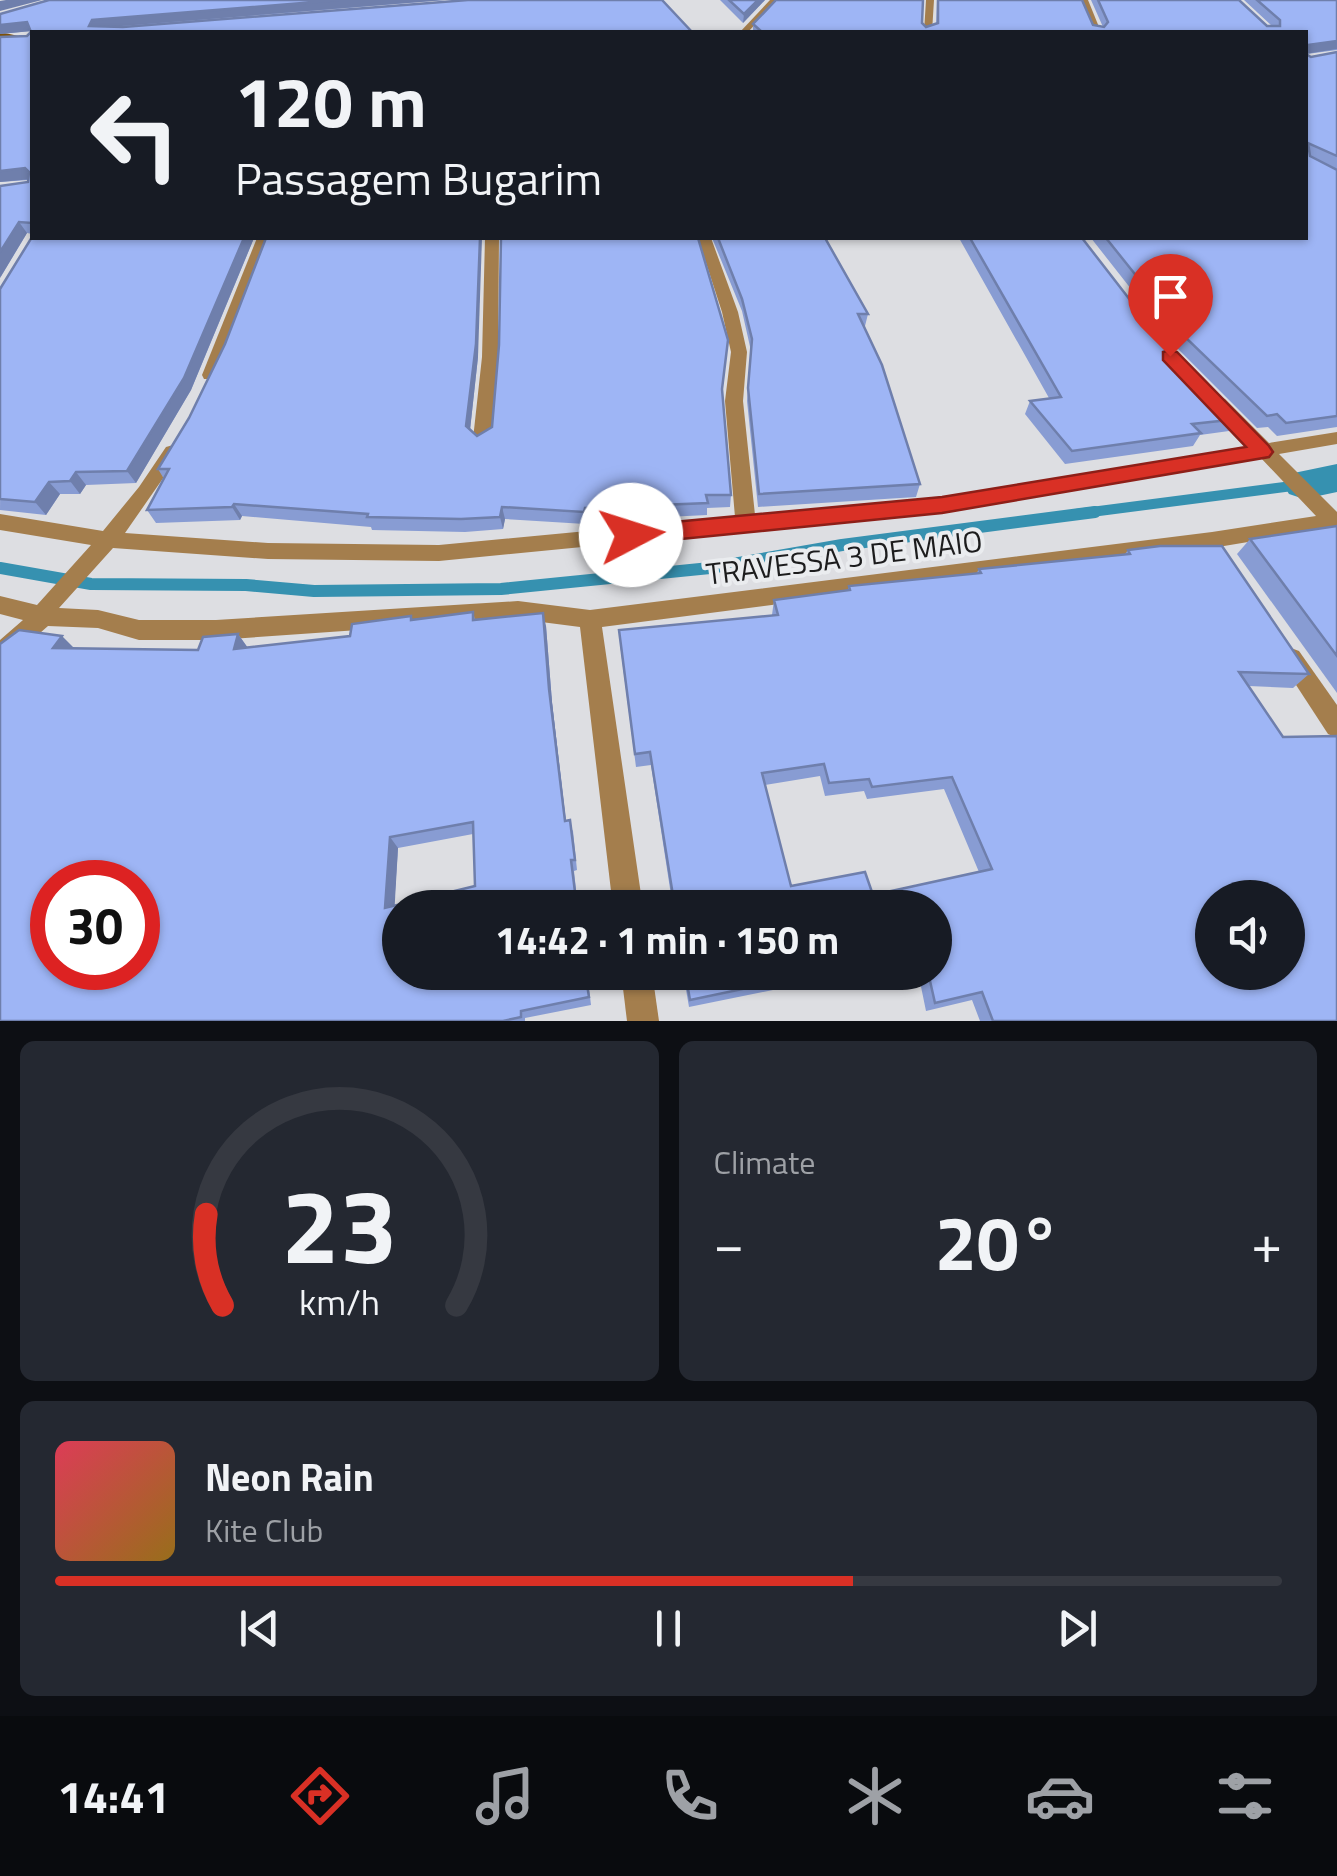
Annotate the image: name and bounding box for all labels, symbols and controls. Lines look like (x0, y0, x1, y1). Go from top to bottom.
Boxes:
text: 120 m (235, 48, 427, 154)
icon: left (70, 70, 200, 200)
text: Passagem Bugarim (235, 144, 602, 212)
pin (1128, 254, 1213, 357)
icon: arrive (1143, 269, 1198, 324)
position arrow (579, 483, 683, 587)
street label: TRAVESSA 3 DE MAIO (703, 517, 985, 597)
speed limit sign: 30 (30, 860, 160, 990)
map controls (1195, 880, 1305, 990)
button: sound (1195, 880, 1305, 990)
text: 14:42 · 1 min · 150 m (495, 911, 839, 969)
text: Climate (714, 1138, 815, 1186)
text: 23 (281, 1145, 397, 1303)
text: 20° (935, 1185, 1061, 1299)
text: − (714, 1201, 744, 1284)
text: + (1251, 1201, 1282, 1284)
text: km/h (299, 1274, 380, 1329)
text: Neon Rain (205, 1448, 374, 1506)
text: Kite Club (205, 1506, 323, 1554)
icon: previous (232, 1601, 287, 1656)
icon: pause (641, 1601, 696, 1656)
icon: next (1050, 1601, 1105, 1656)
icon: directions (285, 1761, 355, 1831)
icon: music (470, 1761, 540, 1831)
icon: phone (655, 1761, 725, 1831)
icon: climate (840, 1761, 910, 1831)
icon: car (1025, 1761, 1095, 1831)
icon: filters (1210, 1761, 1280, 1831)
text: 14:41 (57, 1762, 170, 1830)

